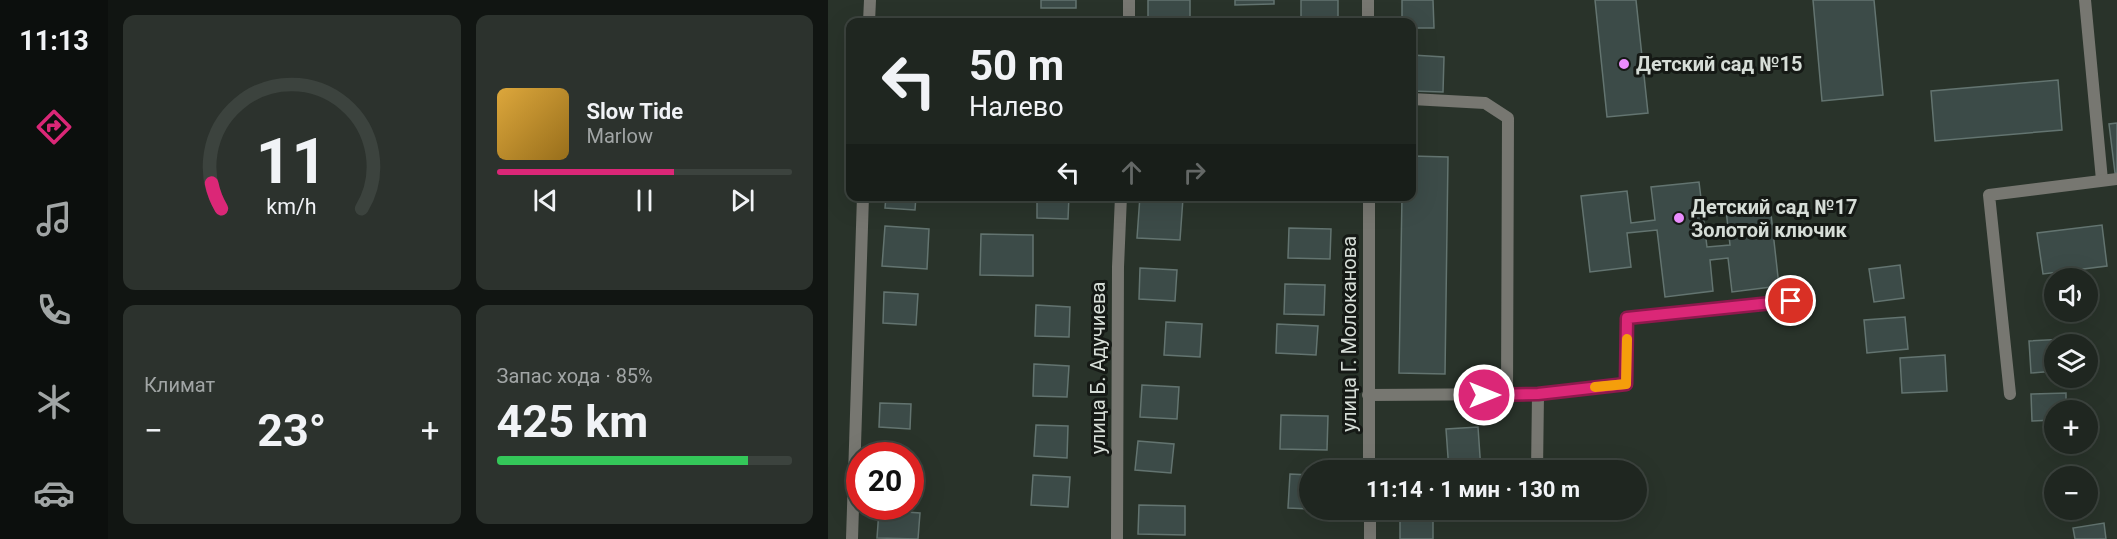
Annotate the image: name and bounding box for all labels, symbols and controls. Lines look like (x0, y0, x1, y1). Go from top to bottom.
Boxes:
text: 11:13 (19, 25, 89, 57)
text: 50 m (969, 41, 1064, 90)
icon: left (870, 42, 948, 120)
place label: Детский сад №15 (1636, 52, 1802, 76)
marker: Детский сад №15 (1617, 57, 1631, 71)
text: Налево (969, 91, 1064, 123)
text: Slow Tide (587, 99, 683, 124)
icon: directions (33, 106, 75, 148)
text: Marlow (587, 124, 653, 148)
text: 11 (256, 126, 328, 199)
icon: left (1052, 156, 1085, 189)
icon: ahead (1115, 156, 1148, 189)
icon: right (1178, 156, 1211, 189)
icon: previous (529, 184, 562, 217)
icon: pause (628, 184, 661, 217)
icon: next (726, 184, 759, 217)
text: km/h (267, 195, 317, 220)
place label: Детский сад №17 Золотой ключик (1691, 195, 1857, 242)
icon: music (33, 198, 75, 240)
marker: Детский сад №17 Золотой ключик (1672, 211, 1686, 225)
street label: улица Г. Молоканова (1337, 236, 1361, 432)
map controls (2044, 268, 2098, 520)
button: sound (2044, 268, 2098, 322)
pin (1765, 275, 1816, 326)
street label: улица Б. Адучиева (1086, 282, 1110, 454)
icon: arrive (1774, 284, 1807, 317)
icon: phone (33, 289, 75, 331)
button: layers (2044, 334, 2098, 388)
position arrow (1452, 363, 1516, 427)
text: Запас хода · 85% (497, 364, 653, 388)
text: Климат (144, 373, 215, 397)
icon: climate (33, 381, 75, 423)
text: 425 km (497, 395, 648, 448)
button: + (2044, 400, 2098, 454)
text: 23° (257, 404, 326, 457)
text: − (144, 411, 163, 450)
text: + (421, 411, 440, 450)
speed limit sign: 20 (846, 442, 924, 520)
button: − (2044, 466, 2098, 520)
icon: car (33, 472, 75, 514)
text: 11:14 · 1 мин · 130 m (1366, 477, 1580, 502)

